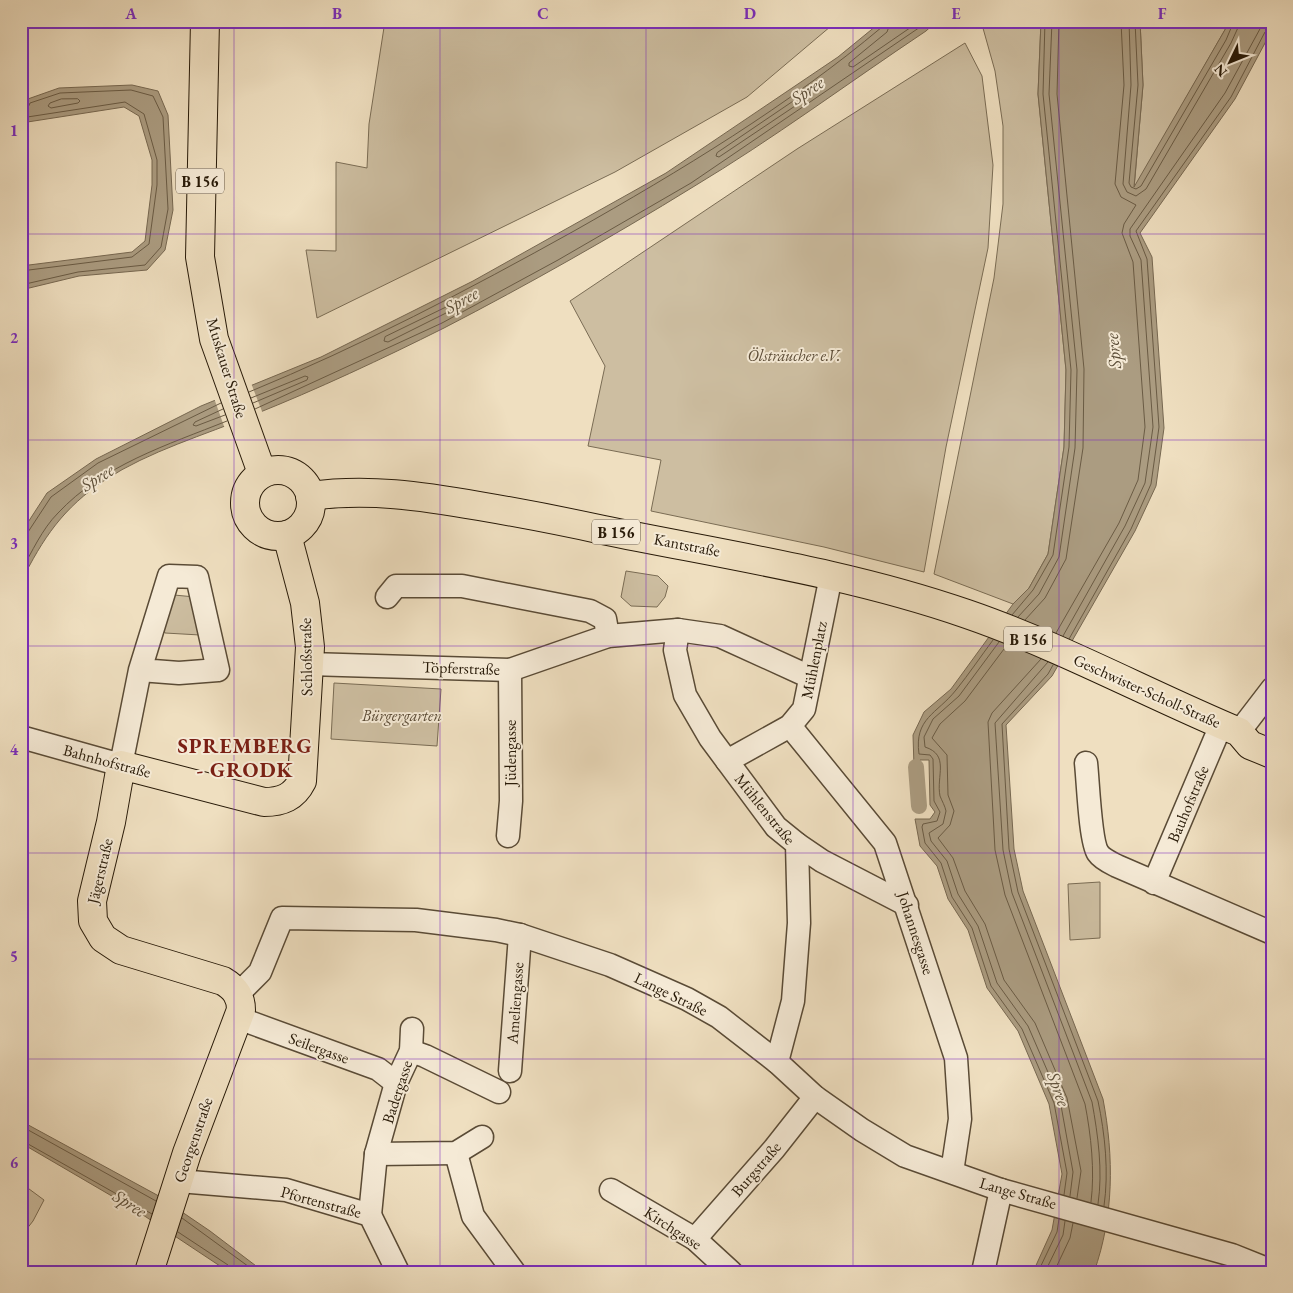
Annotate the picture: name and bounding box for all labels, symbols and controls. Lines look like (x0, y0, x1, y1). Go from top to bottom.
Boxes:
text: A (124, 3, 137, 24)
text: B (332, 3, 342, 24)
text: C (537, 3, 549, 24)
text: D (744, 3, 756, 24)
text: E (951, 3, 961, 24)
text: F (1158, 3, 1167, 24)
north arrow (1206, 38, 1256, 88)
text: N (1210, 60, 1231, 81)
water label: Spree (785, 70, 829, 111)
text: 1 (10, 120, 18, 141)
road number: B 156 (176, 168, 224, 194)
water label: Spree (439, 281, 483, 320)
street label: Muskauer Straße (202, 315, 252, 421)
text: 2 (10, 327, 19, 348)
water label: Spree (1100, 331, 1127, 371)
park label: Ölsträucher e.V. (748, 345, 841, 366)
water label: Spree (75, 457, 119, 498)
road number: B 156 (592, 520, 640, 544)
street label: Kantstraße (652, 528, 722, 562)
text: 3 (10, 533, 18, 554)
street label: Schloßstraße (295, 618, 317, 696)
street label: Mühlenplatz (796, 619, 832, 701)
road number: B 156 (1004, 626, 1052, 652)
street label: Geschwister-Scholl-Straße (1070, 649, 1224, 733)
street label: Töpferstraße (422, 656, 500, 680)
park label: Bürgergarten (361, 705, 442, 726)
street label: Jüdengasse (500, 720, 521, 788)
district label: SPREMBERG - GRODK (177, 732, 313, 783)
text: 4 (10, 739, 19, 760)
street label: Bahnhofstraße (61, 739, 153, 783)
street label: Bauhofstraße (1162, 762, 1214, 846)
street label: Mühlenstraße (730, 769, 800, 849)
street label: Jägerstraße (82, 836, 118, 908)
street label: Johannesgasse (892, 887, 939, 977)
text: 5 (10, 946, 18, 967)
street label: Ameliengasse (502, 961, 528, 1046)
street label: Lange Straße (631, 967, 711, 1021)
street label: Seilergasse (286, 1027, 352, 1069)
street label: Badergasse (377, 1058, 417, 1126)
water label: Spree (1041, 1067, 1076, 1111)
street label: Georgenstraße (169, 1095, 217, 1185)
street label: Burgstraße (726, 1137, 786, 1201)
text: 6 (10, 1152, 19, 1173)
street label: Lange Straße (977, 1172, 1059, 1214)
street label: Pfortenstraße (278, 1181, 364, 1223)
water label: Spree (108, 1183, 152, 1223)
street label: Kirchgasse (640, 1202, 706, 1254)

